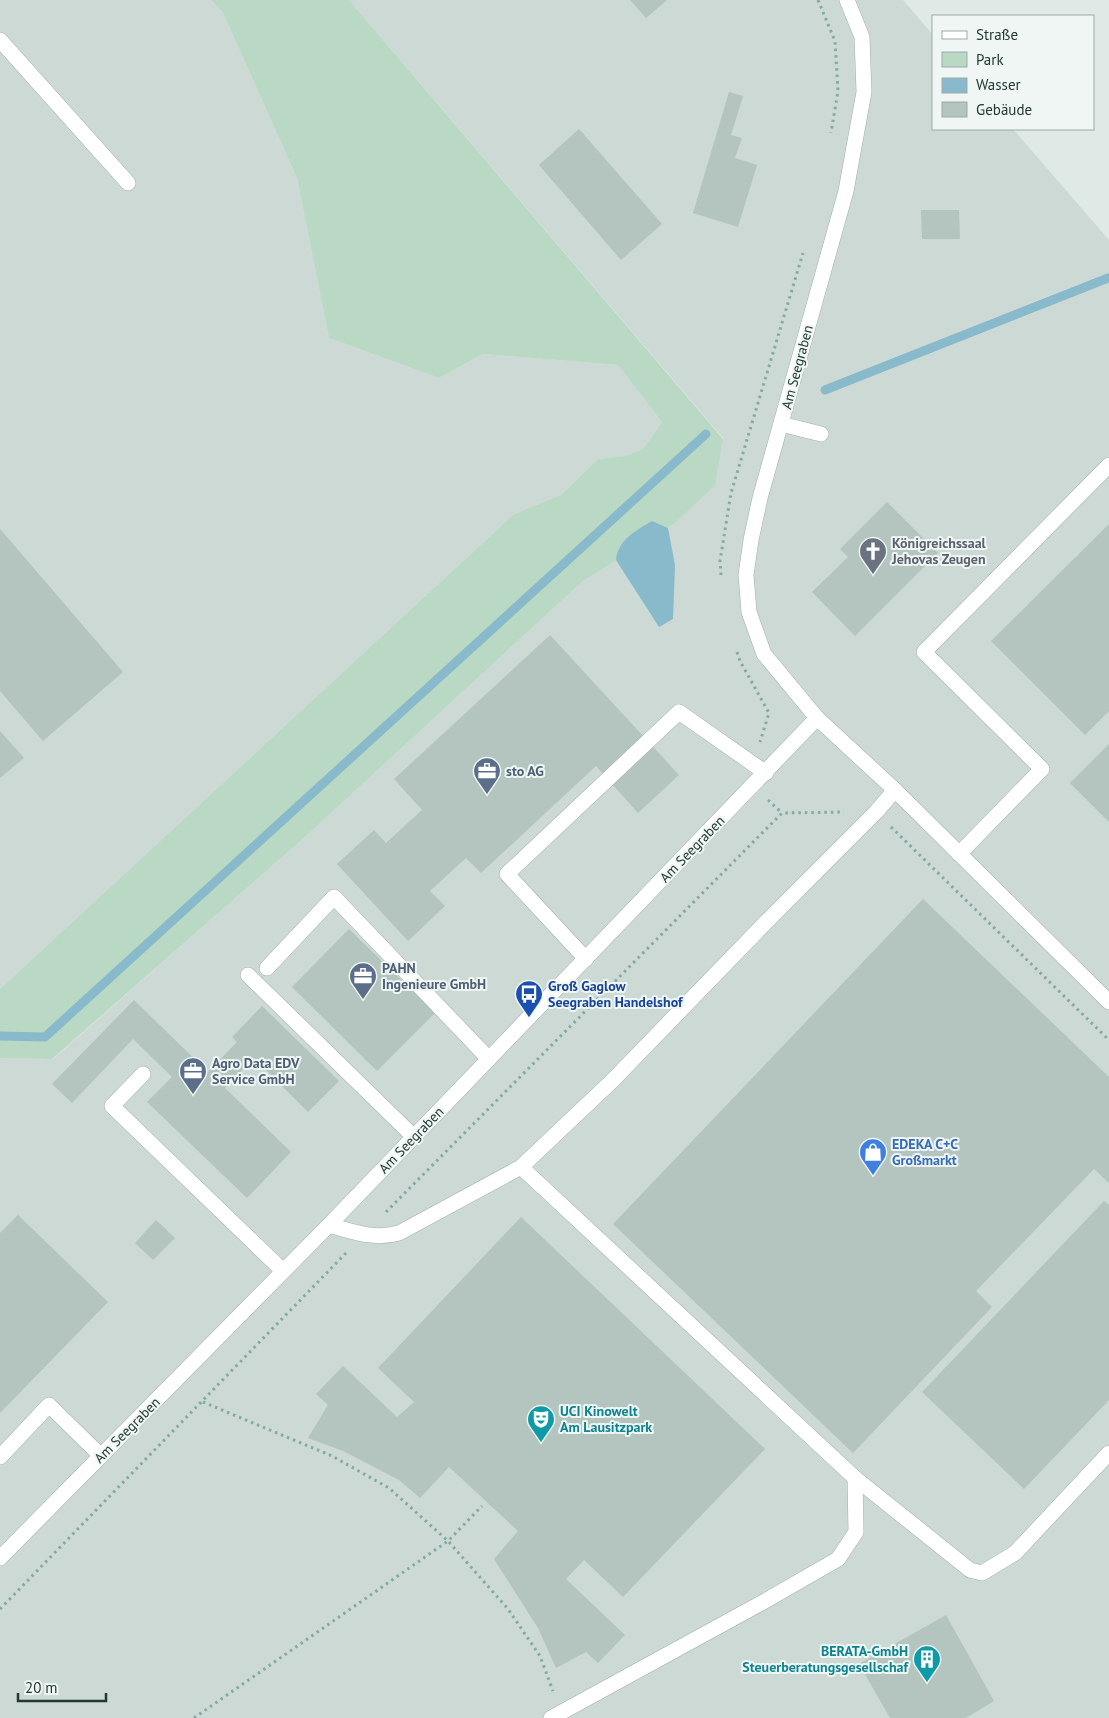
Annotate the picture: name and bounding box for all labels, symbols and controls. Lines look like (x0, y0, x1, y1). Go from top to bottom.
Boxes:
legend (932, 15, 1094, 130)
text: Straße (976, 25, 1018, 44)
text: Park (976, 50, 1004, 69)
text: Wasser (976, 75, 1021, 94)
text: Gebäude (976, 100, 1032, 119)
street label: Am Seegraben (777, 323, 817, 411)
place label: Königreichssaal Jehovas Zeugen (891, 534, 987, 568)
church icon: Königreichssaal Jehovas Zeugen (858, 536, 888, 575)
office icon: sto AG (472, 756, 502, 795)
place label: sto AG (506, 762, 544, 780)
street label: Am Seegraben (656, 812, 728, 886)
place label: PAHN Ingenieure GmbH (382, 959, 486, 993)
office icon: PAHN Ingenieure GmbH (348, 961, 378, 1000)
place label: Groß Gaglow Seegraben Handelshof (548, 977, 684, 1011)
bus stop icon: Groß Gaglow Seegraben Handelshof (514, 979, 544, 1018)
place label: Agro Data EDV Service GmbH (212, 1054, 300, 1088)
office icon: Agro Data EDV Service GmbH (178, 1056, 208, 1095)
street label: Am Seegraben (375, 1103, 447, 1177)
place label: EDEKA C+C Großmarkt (892, 1135, 958, 1169)
shop icon: EDEKA C+C Großmarkt (858, 1137, 888, 1176)
street label: Am Seegraben (90, 1393, 164, 1467)
place label: UCI Kinowelt Am Lausitzpark (560, 1402, 652, 1436)
theatre icon: UCI Kinowelt Am Lausitzpark (526, 1404, 556, 1443)
place label: BERATA-GmbH Steuerberatungsgesellschaf (742, 1642, 910, 1676)
building icon: BERATA-GmbH Steuerberatungsgesellschaf (912, 1644, 942, 1683)
scale bar (18, 1670, 105, 1702)
text: 20 m (25, 1678, 58, 1697)

